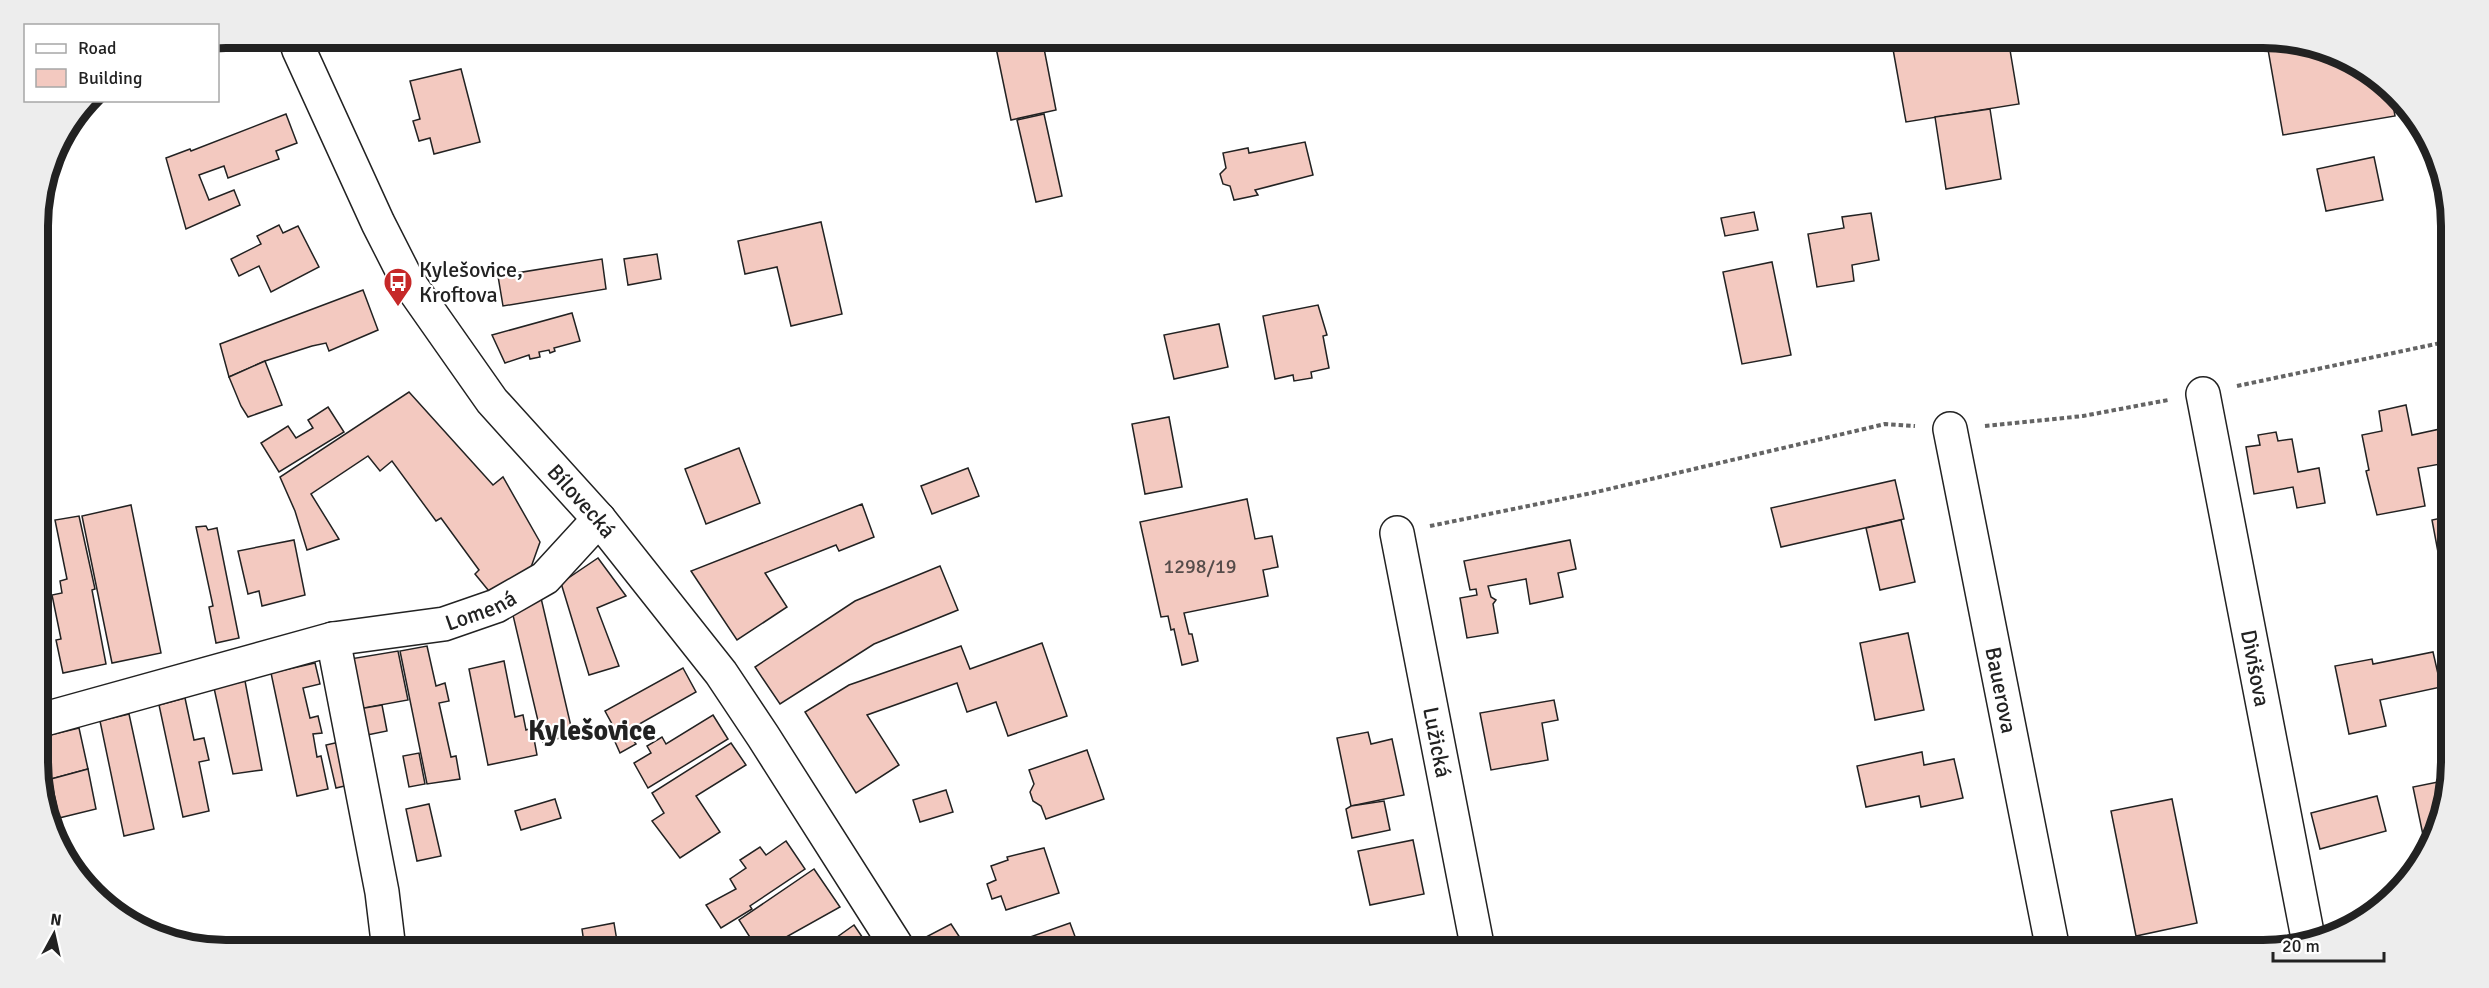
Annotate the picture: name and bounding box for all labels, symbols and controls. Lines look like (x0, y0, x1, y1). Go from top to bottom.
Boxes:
legend (24, 24, 219, 102)
text: Road (78, 37, 117, 59)
text: Building (78, 67, 142, 89)
place label: Kylešovice, Kroftova (419, 256, 523, 308)
bus stop icon: Kylešovice, Kroftova (382, 266, 414, 308)
street label: Bílovecká (542, 458, 622, 543)
house number: 1298/19 (1163, 554, 1237, 579)
street label: Lomená (442, 584, 521, 637)
street label: Divišova (2235, 627, 2276, 709)
street label: Bauerova (1979, 645, 2023, 736)
street label: Lužická (1417, 705, 1457, 780)
district label: Kylešovice (528, 714, 656, 748)
north arrow (24, 904, 84, 964)
text: N (49, 909, 63, 931)
scale bar (2273, 925, 2384, 963)
text: 20 m (2282, 935, 2320, 957)

